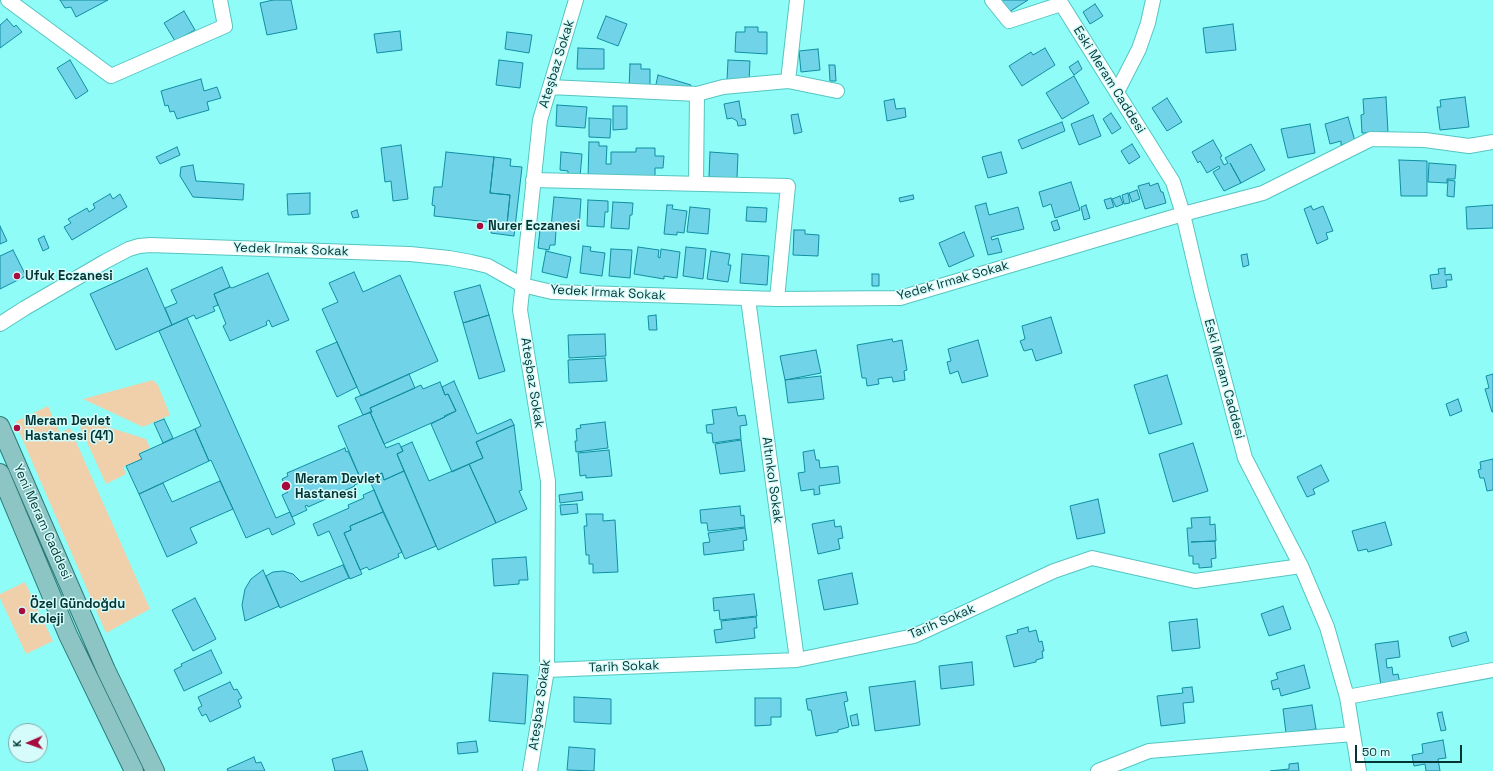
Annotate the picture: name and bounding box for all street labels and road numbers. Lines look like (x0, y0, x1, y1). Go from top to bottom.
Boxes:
street label: Ateşbaz Sokak (536, 18, 578, 110)
street label: Eski Meram Caddesi (1070, 24, 1148, 136)
street label: Yedek Irmak Sokak (233, 240, 349, 260)
street label: Yedek Irmak Sokak (895, 258, 1011, 304)
street label: Yedek Irmak Sokak (550, 282, 666, 304)
street label: Eski Meram Caddesi (1200, 317, 1248, 441)
street label: Ateşbaz Sokak (517, 337, 547, 429)
street label: Altınkol Sokak (758, 436, 786, 524)
street label: Yeni Meram Caddesi (10, 462, 74, 582)
street label: Tarih Sokak (906, 601, 978, 643)
street label: Tarih Sokak (588, 658, 660, 676)
street label: Ateşbaz Sokak (526, 659, 554, 751)

